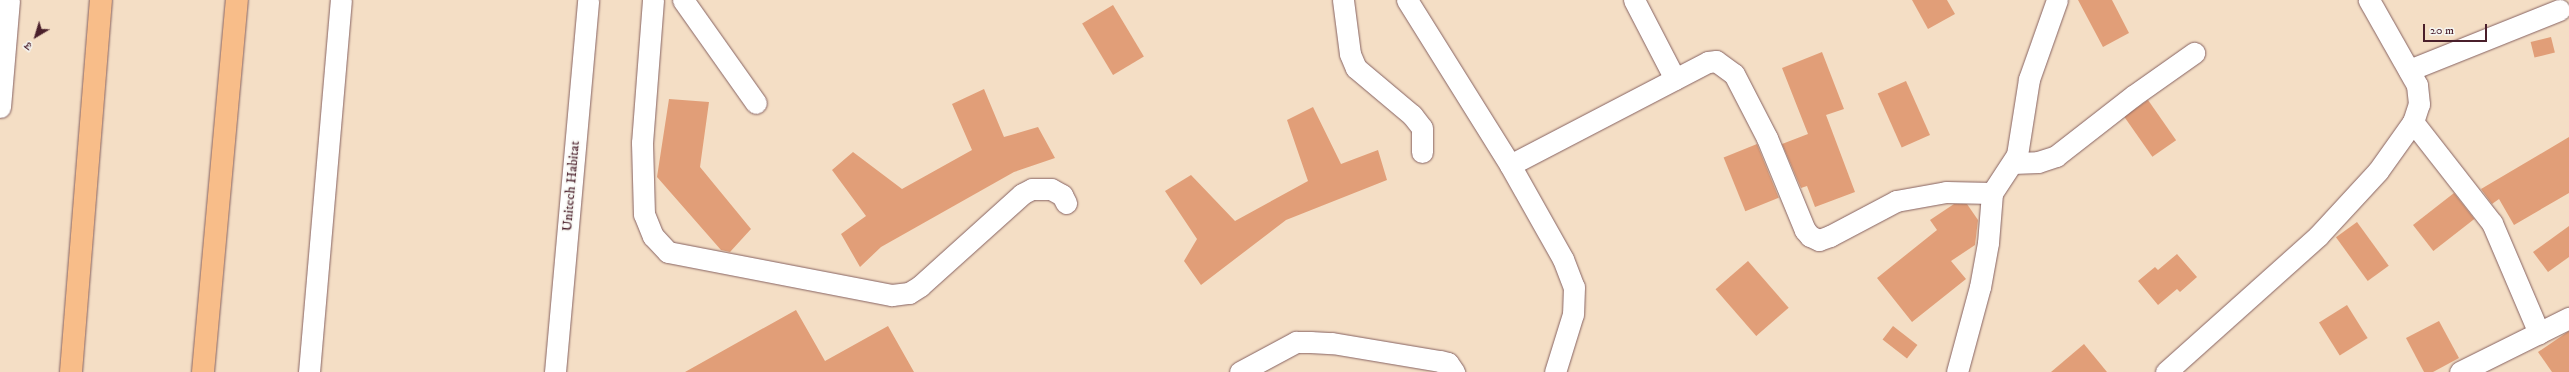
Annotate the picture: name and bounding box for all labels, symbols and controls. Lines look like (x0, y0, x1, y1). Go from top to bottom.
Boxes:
north arrow (16, 16, 56, 56)
scale bar (2425, 16, 2489, 42)
text: 20 m (2430, 23, 2454, 38)
text: उ (22, 38, 35, 53)
street label: Unitech Habitat (559, 140, 583, 232)

